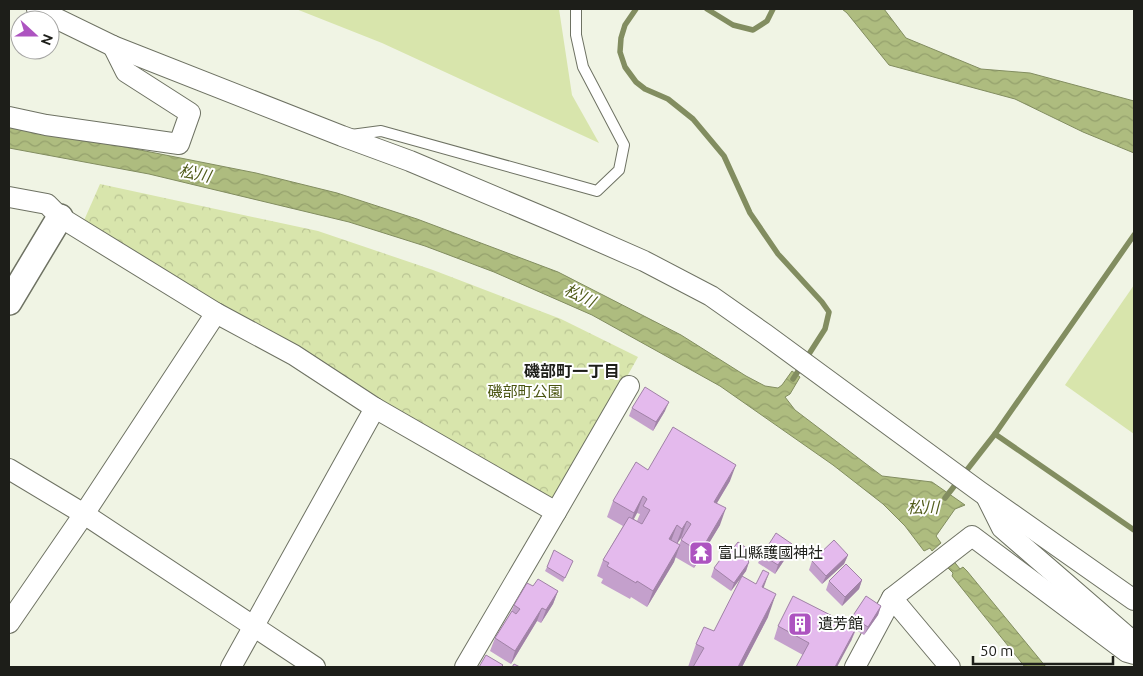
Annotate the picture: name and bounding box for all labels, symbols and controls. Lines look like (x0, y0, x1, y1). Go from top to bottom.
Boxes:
north arrow (10, 10, 60, 60)
text: N (38, 32, 56, 47)
water label: 松川 (177, 161, 214, 186)
water label: 松川 (562, 280, 600, 311)
district label: 磯部町一丁目 (524, 362, 620, 380)
park label: 磯部町公園 (487, 383, 563, 400)
water label: 松川 (907, 498, 941, 516)
temple icon: 富山縣護國神社 (688, 540, 714, 566)
place label: 富山縣護國神社 (718, 544, 823, 561)
building icon: 遺芳館 (787, 611, 813, 637)
place label: 遺芳館 (818, 615, 863, 632)
scale bar (973, 634, 1113, 666)
text: 50 m (980, 642, 1013, 659)

